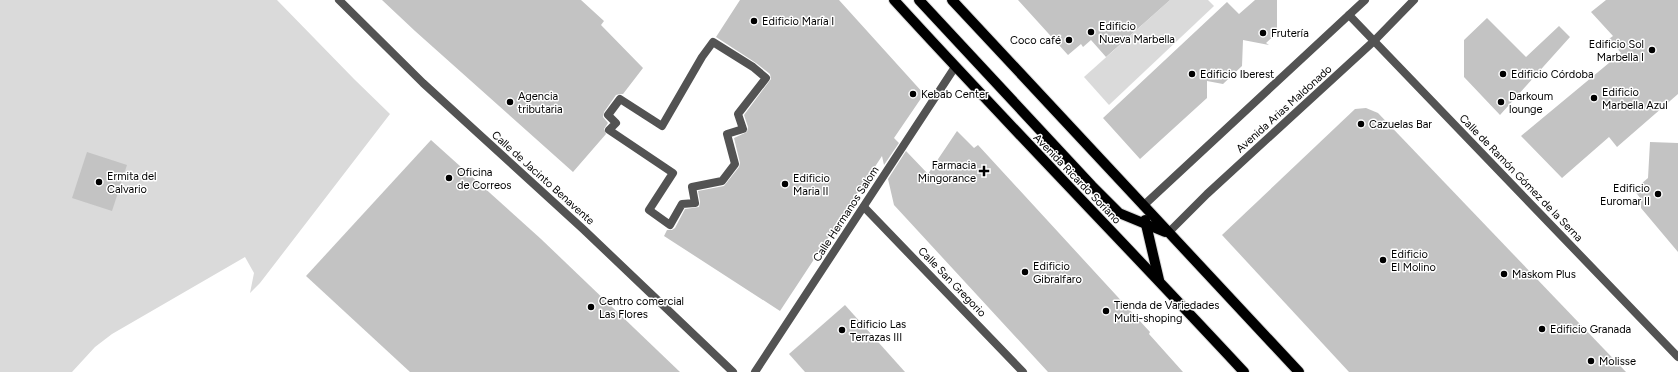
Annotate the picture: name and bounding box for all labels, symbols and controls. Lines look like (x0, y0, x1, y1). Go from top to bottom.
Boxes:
place label: Edificio María I (762, 15, 834, 28)
marker: Edificio María I (749, 16, 759, 26)
place label: Edificio Nueva Marbella (1099, 20, 1175, 46)
marker: Edificio Nueva Marbella (1086, 27, 1096, 37)
place label: Frutería (1271, 27, 1309, 40)
marker: Frutería (1258, 28, 1268, 38)
place label: Coco café (1010, 34, 1061, 47)
marker: Coco café (1064, 35, 1074, 45)
place label: Edificio Sol Marbella I (1589, 38, 1644, 64)
marker: Edificio Sol Marbella I (1647, 45, 1657, 55)
street label: Avenida Arias Maldonado (1233, 63, 1335, 155)
place label: Edificio Iberest (1200, 68, 1274, 81)
place label: Edificio Córdoba (1511, 68, 1594, 81)
marker: Edificio Iberest (1187, 69, 1197, 79)
marker: Edificio Córdoba (1498, 69, 1508, 79)
place label: Edificio Marbella Azul (1602, 86, 1668, 112)
place label: Kebab Center (921, 88, 989, 101)
marker: Kebab Center (908, 89, 918, 99)
place label: Agencia tributaria (518, 90, 563, 116)
place label: Darkoum lounge (1509, 90, 1553, 116)
marker: Edificio Marbella Azul (1589, 93, 1599, 103)
marker: Agencia tributaria (505, 97, 515, 107)
marker: Darkoum lounge (1496, 97, 1506, 107)
street label: Calle de Ramón Gómez de la Serna (1457, 112, 1585, 244)
place label: Cazuelas Bar (1369, 118, 1432, 131)
marker: Cazuelas Bar (1356, 119, 1366, 129)
street label: Calle de Jacinto Benavente (489, 128, 597, 228)
street label: Avenida Ricardo Soriano (1031, 131, 1123, 227)
place label: Farmacia Mingorance (918, 159, 976, 185)
street label: Calle Hermanos Salom (810, 164, 882, 264)
place label: Oficina de Correos (457, 166, 511, 192)
marker: Farmacia Mingorance (979, 166, 989, 176)
place label: Ermita del Calvario (107, 170, 156, 196)
place label: Edificio Maria II (793, 172, 830, 198)
marker: Oficina de Correos (444, 173, 454, 183)
marker: Ermita del Calvario (94, 177, 104, 187)
marker: Edificio Maria II (780, 179, 790, 189)
place label: Edificio Euromar II (1600, 182, 1650, 208)
marker: Edificio Euromar II (1653, 189, 1663, 199)
street label: Calle San Gregorio (915, 244, 989, 320)
place label: Edificio El Molino (1391, 248, 1436, 274)
marker: Edificio El Molino (1378, 255, 1388, 265)
place label: Edificio Gibralfaro (1033, 260, 1082, 286)
marker: Edificio Gibralfaro (1020, 267, 1030, 277)
place label: Maskom Plus (1512, 268, 1576, 281)
marker: Maskom Plus (1499, 269, 1509, 279)
place label: Centro comercial Las Flores (599, 295, 684, 321)
place label: Tienda de Variedades Multi-shoping (1114, 299, 1219, 325)
marker: Centro comercial Las Flores (586, 302, 596, 312)
marker: Tienda de Variedades Multi-shoping (1101, 306, 1111, 316)
place label: Edificio Las Terrazas III (850, 318, 906, 344)
place label: Edificio Granada (1550, 323, 1631, 336)
marker: Edificio Granada (1537, 324, 1547, 334)
marker: Edificio Las Terrazas III (837, 325, 847, 335)
place label: Molisse (1599, 355, 1636, 368)
marker: Molisse (1586, 356, 1596, 366)

